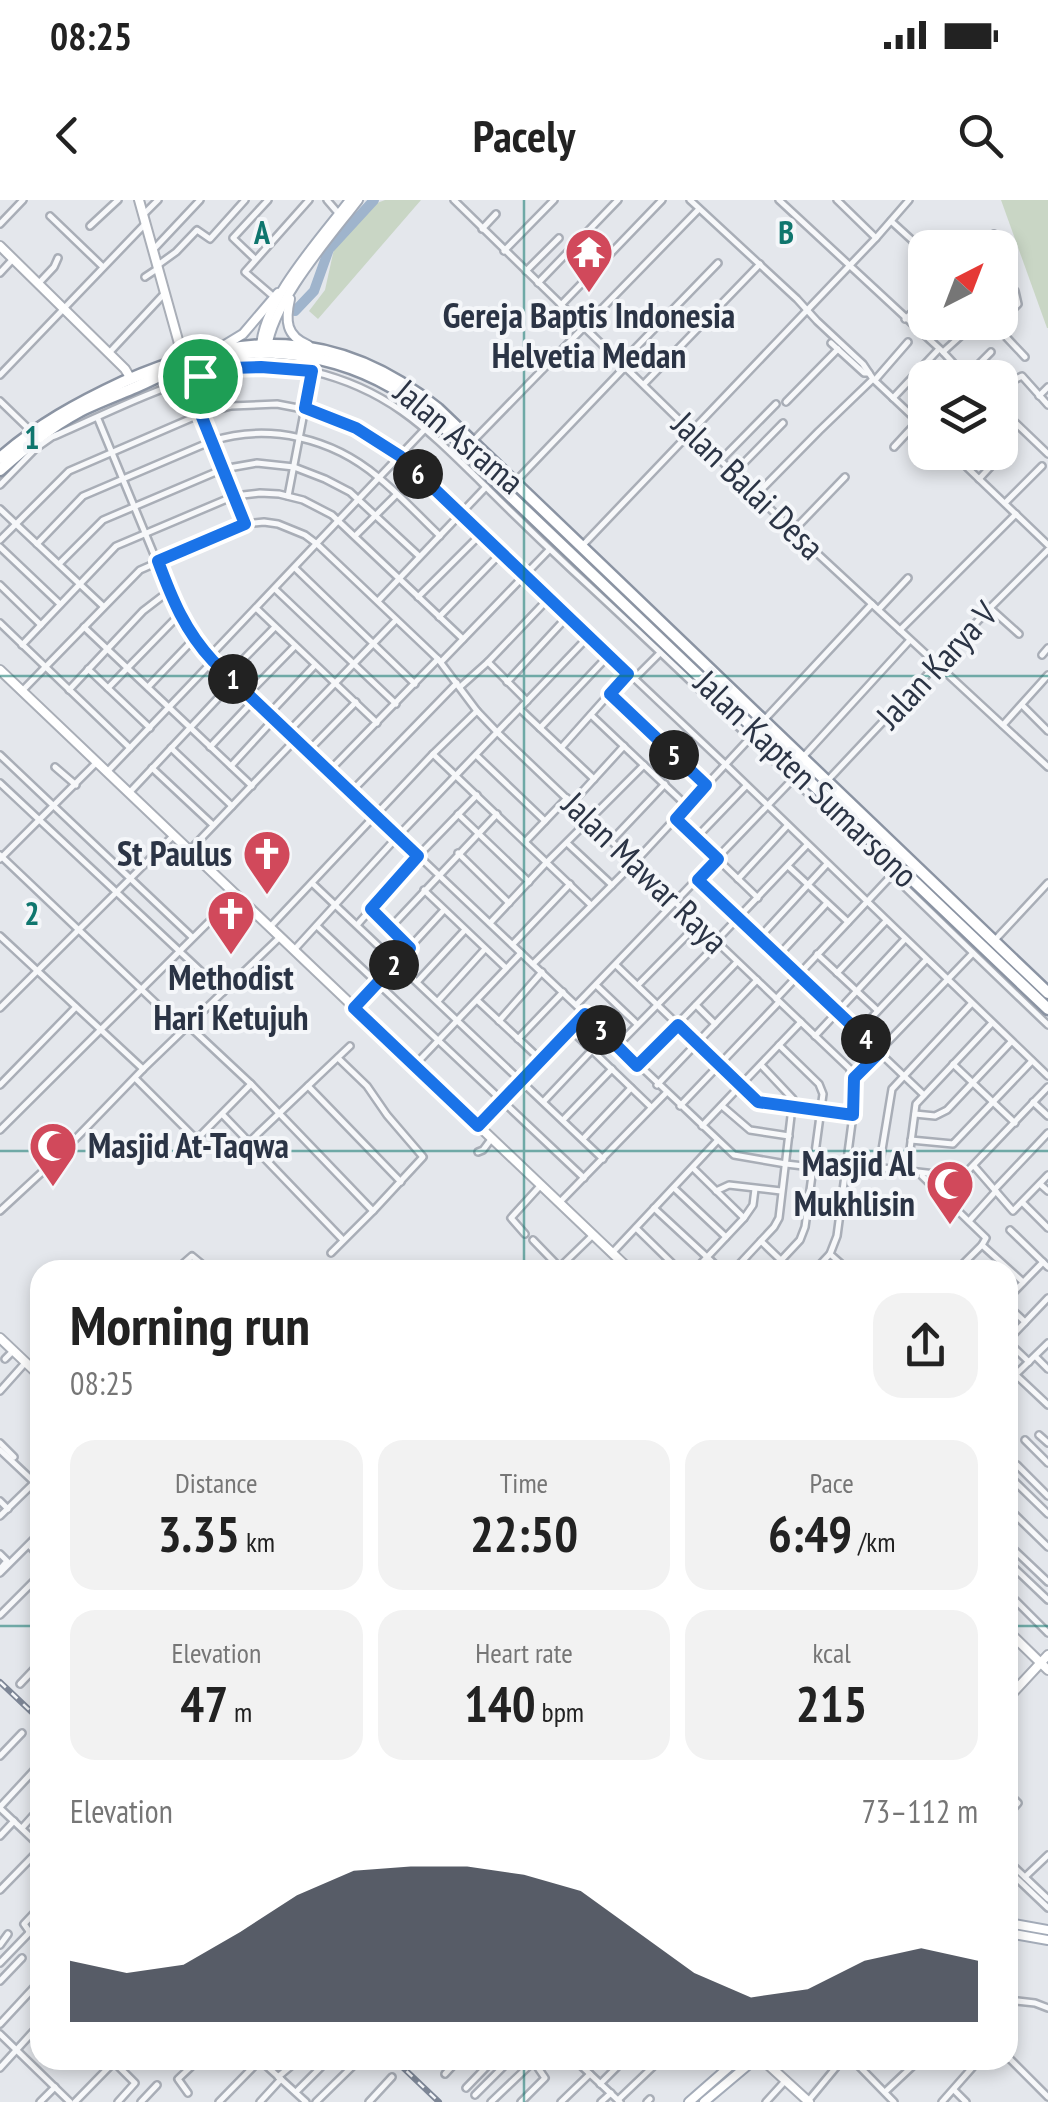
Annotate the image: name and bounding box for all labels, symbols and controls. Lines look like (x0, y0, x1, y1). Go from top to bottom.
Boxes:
text: 08:25 (50, 11, 132, 60)
text: Pacely (473, 106, 575, 164)
icon: back (40, 108, 95, 163)
icon: search (953, 108, 1008, 163)
text: A (253, 211, 271, 253)
text: B (778, 211, 794, 253)
temple icon: Gereja Baptis Indonesia Helvetia Medan (563, 226, 615, 294)
north arrow (908, 230, 1018, 340)
map controls (908, 230, 1018, 470)
place label: Gereja Baptis Indonesia Helvetia Medan (443, 292, 735, 378)
pin (158, 334, 243, 419)
icon: arrive (173, 349, 228, 404)
button: layers (908, 360, 1018, 470)
street label: Jalan Asrama (385, 368, 534, 504)
street label: Jalan Balai Desa (662, 401, 834, 569)
text: 1 (24, 416, 40, 458)
pin: 6 (393, 449, 443, 499)
text: 6 (411, 455, 425, 492)
street label: Jalan Karya V (865, 590, 1007, 738)
pin: 1 (208, 654, 258, 704)
street label: Jalan Kapten Sumarsono (684, 659, 928, 897)
text: 1 (226, 660, 240, 697)
pin: 5 (649, 730, 699, 780)
text: 5 (667, 736, 681, 773)
street label: Jalan Mawar Raya (552, 781, 738, 963)
church icon: St Paulus (241, 828, 293, 896)
place label: St Paulus (117, 830, 232, 876)
church icon: Methodist Hari Ketujuh (205, 888, 257, 956)
text: 2 (24, 892, 40, 934)
pin: 2 (369, 940, 419, 990)
text: 2 (387, 946, 401, 983)
place label: Methodist Hari Ketujuh (153, 954, 309, 1040)
pin: 3 (576, 1005, 626, 1055)
text: 3 (594, 1011, 608, 1048)
pin: 4 (841, 1014, 891, 1064)
text: 4 (859, 1020, 873, 1057)
mosque icon: Masjid At-Taqwa (27, 1120, 79, 1188)
place label: Masjid At-Taqwa (88, 1122, 289, 1168)
place label: Masjid Al Mukhlisin (794, 1140, 915, 1226)
mosque icon: Masjid Al Mukhlisin (924, 1158, 976, 1226)
text: Morning run (70, 1289, 310, 1360)
button: share (873, 1293, 978, 1398)
text: 08:25 (70, 1362, 134, 1404)
text: Distance (175, 1464, 258, 1501)
text: Time (500, 1464, 548, 1501)
text: Pace (810, 1464, 854, 1501)
text: 3.35 (158, 1501, 240, 1566)
text: 22:50 (470, 1501, 578, 1566)
text: 6:49 (768, 1501, 852, 1566)
text: km (240, 1523, 275, 1560)
text: /km (852, 1523, 895, 1560)
text: Elevation (171, 1634, 261, 1671)
text: Heart rate (475, 1634, 573, 1671)
text: kcal (813, 1634, 851, 1671)
text: 47 (180, 1671, 228, 1736)
text: 140 (464, 1671, 536, 1736)
text: 215 (796, 1671, 868, 1736)
text: m (228, 1693, 252, 1730)
text: bpm (536, 1693, 584, 1730)
text: Elevation (70, 1790, 173, 1832)
text: 73–112 m (861, 1790, 978, 1832)

